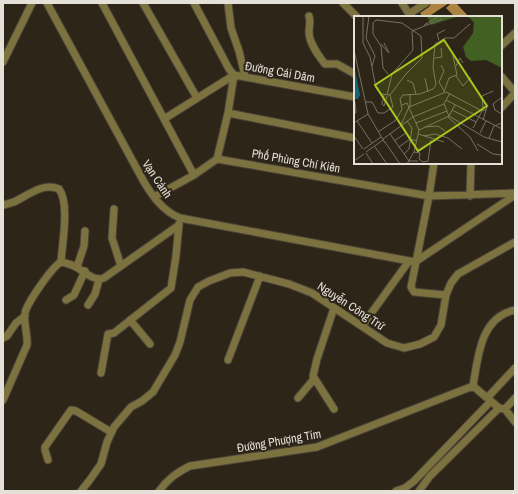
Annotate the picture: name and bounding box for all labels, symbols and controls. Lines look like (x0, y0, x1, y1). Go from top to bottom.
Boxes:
inset map (354, 16, 502, 164)
street label: Đường Cái Dăm (244, 58, 316, 86)
street label: Phố Phùng Chí Kiên (250, 145, 342, 177)
street label: Vạn Cảnh (138, 157, 176, 201)
street label: Nguyễn Công Trứ (314, 278, 388, 334)
street label: Đường Phượng Tím (236, 426, 322, 456)

